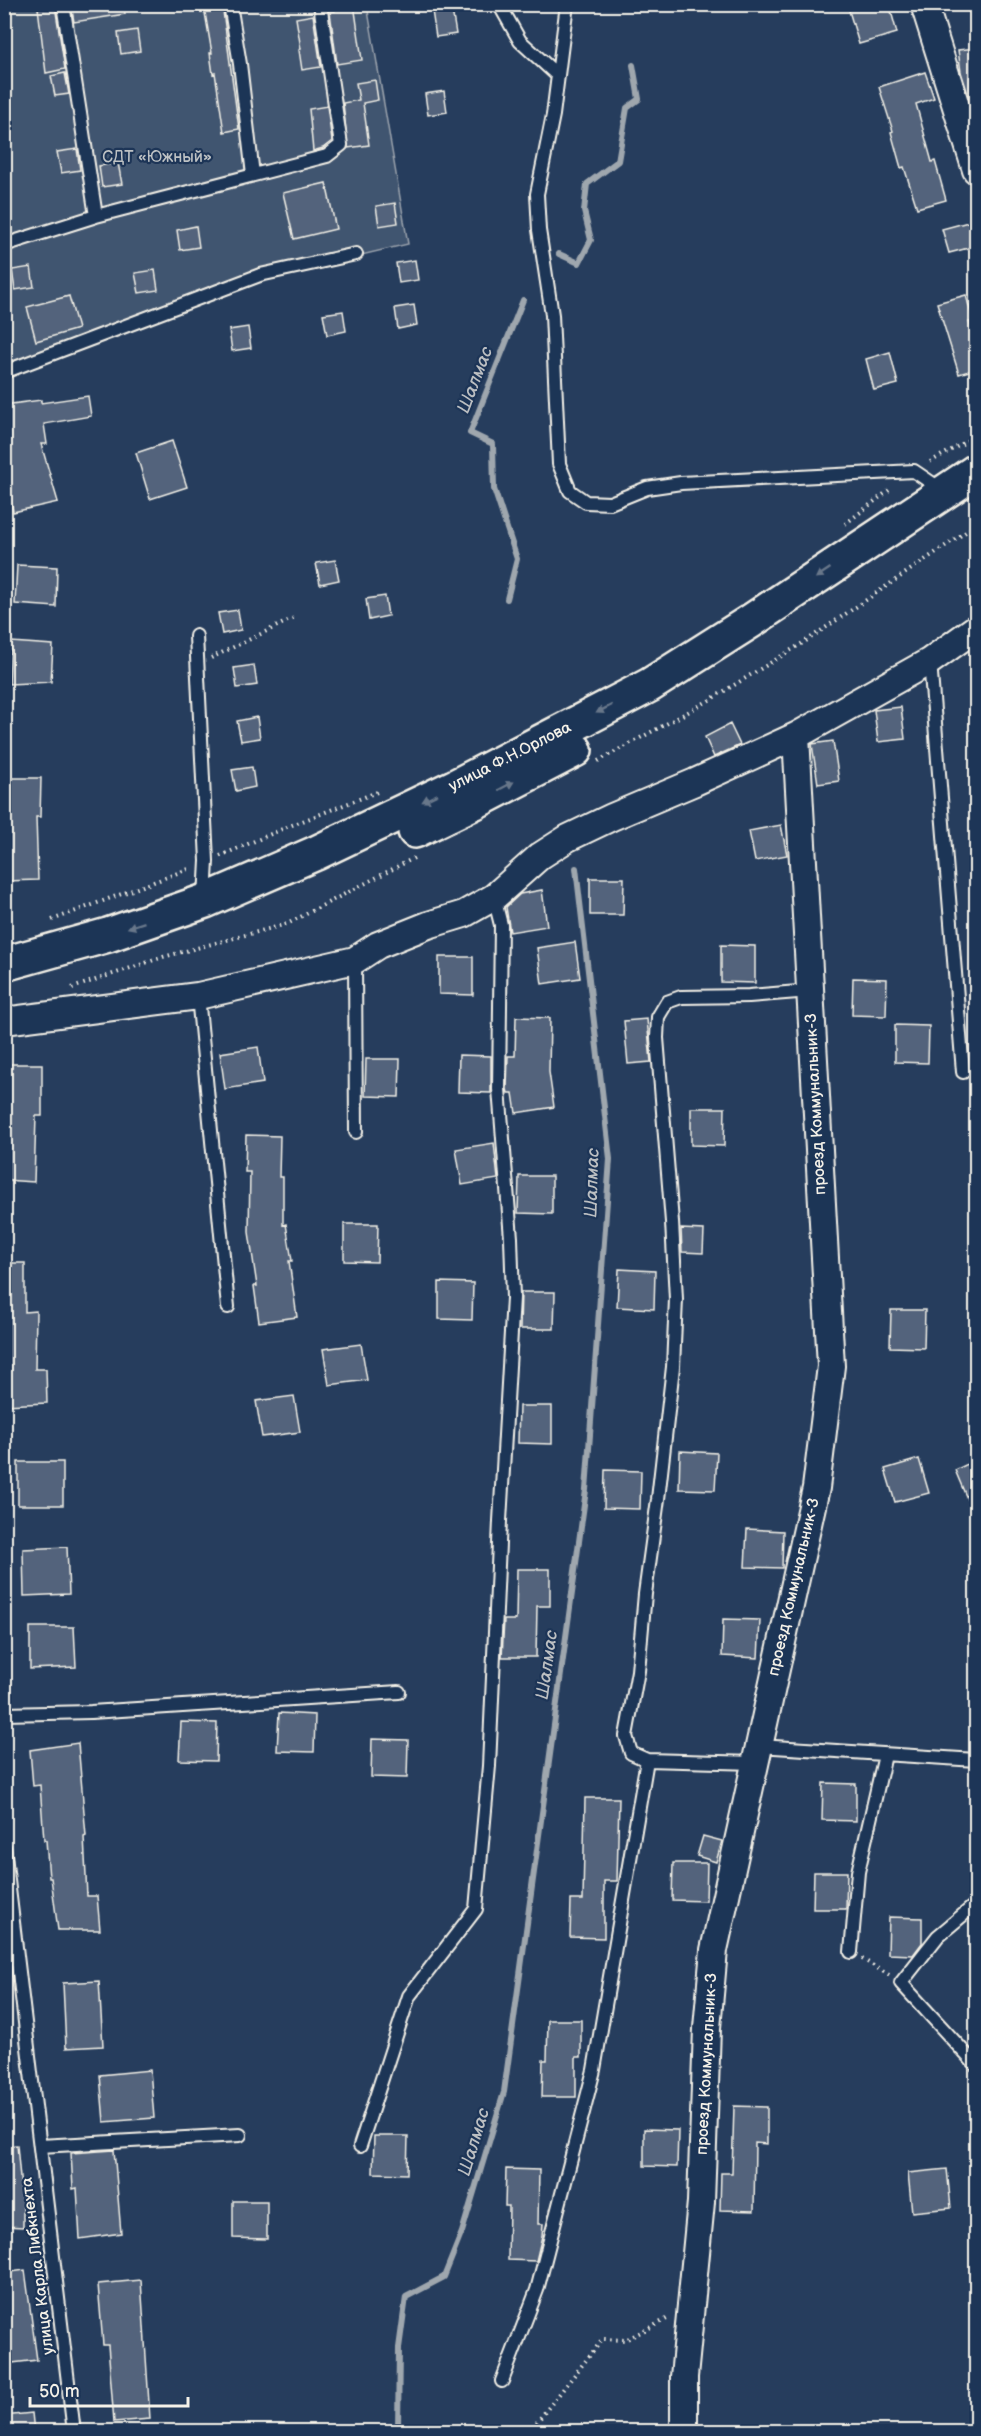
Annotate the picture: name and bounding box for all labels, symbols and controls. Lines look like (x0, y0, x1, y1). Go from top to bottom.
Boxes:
park label: СДТ «Южный» (102, 148, 212, 167)
water label: Шалмас (453, 344, 497, 416)
one-way arrow (814, 567, 831, 578)
one-way arrow (595, 704, 612, 714)
street label: улица Ф.Н.Орлова (446, 718, 575, 796)
one-way arrow (498, 781, 515, 791)
one-way arrow (422, 793, 439, 803)
one-way arrow (127, 921, 145, 931)
street label: проезд Коммунальник-3 (802, 1012, 830, 1195)
water label: Шалмас (580, 1148, 604, 1218)
street label: проезд Коммунальник-3 (764, 1496, 824, 1678)
water label: Шалмас (532, 1629, 562, 1701)
street label: проезд Коммунальник-3 (693, 1972, 721, 2155)
water label: Шалмас (454, 2105, 494, 2178)
street label: улица Карла Либкнехта (18, 2176, 58, 2356)
scale bar (30, 2370, 188, 2408)
text: 50 m (39, 2381, 80, 2402)

